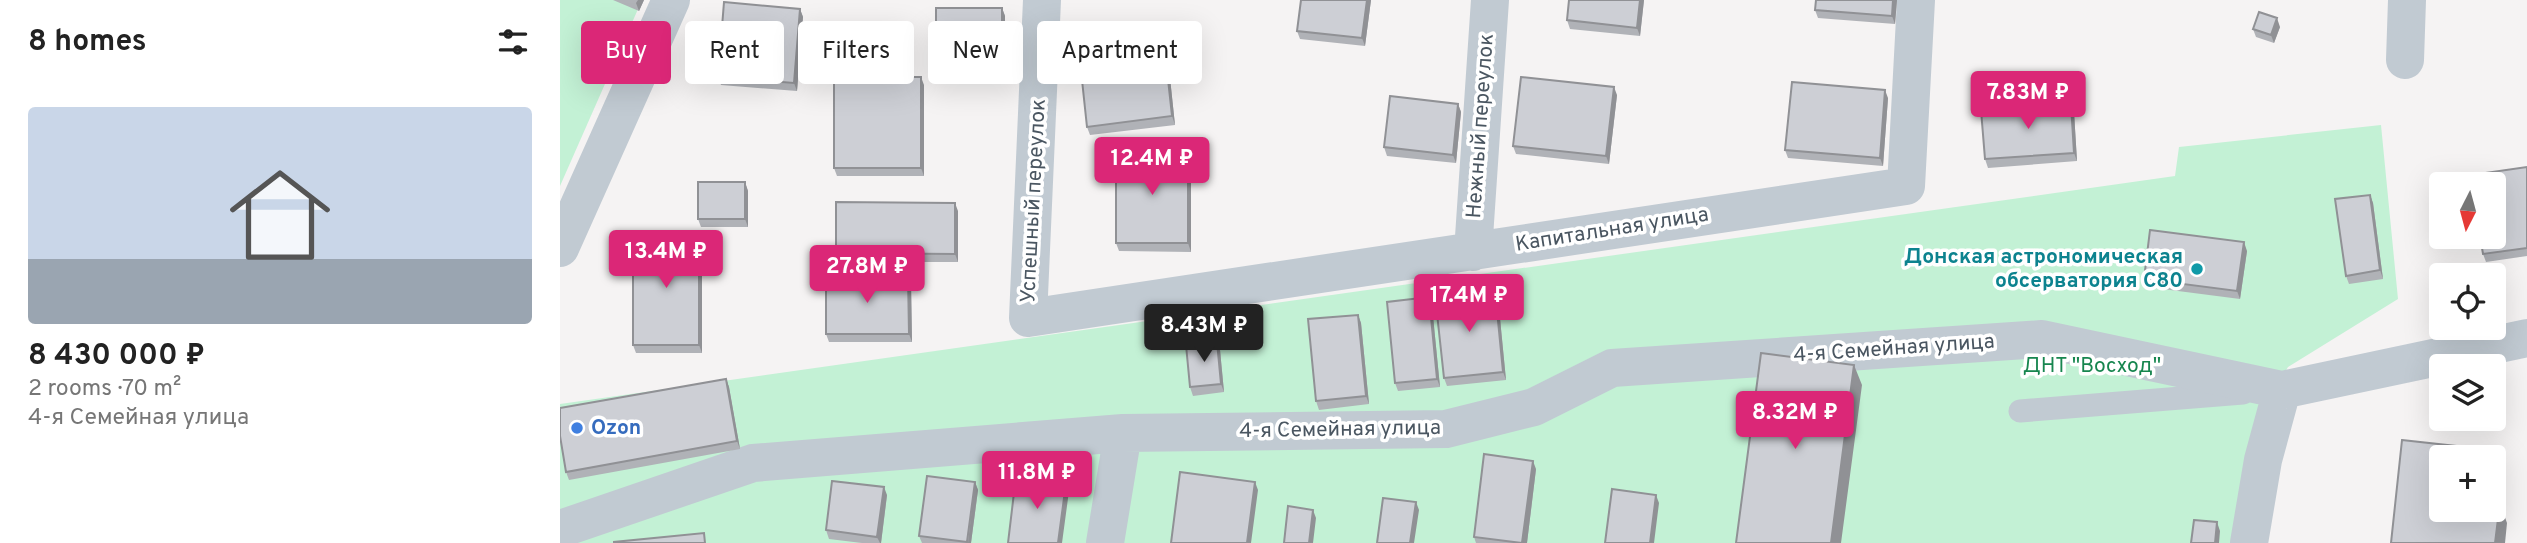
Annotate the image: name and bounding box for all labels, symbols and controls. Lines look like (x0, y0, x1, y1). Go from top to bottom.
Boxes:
chip: Buy (581, 21, 671, 84)
chip: Rent (685, 21, 784, 84)
chip: Filters (798, 21, 914, 84)
chip: New (928, 21, 1023, 84)
chip: Apartment (1037, 21, 1202, 84)
icon: filters (494, 23, 532, 61)
text: 8 homes (28, 24, 147, 61)
street label: Нежный переулок (1461, 33, 1501, 219)
pin: 7.83M ₽ (1963, 72, 2093, 131)
text: 7.83M ₽ (1987, 79, 2069, 108)
street label: Успешный переулок (1015, 98, 1053, 304)
pin: 12.4M ₽ (1087, 138, 1217, 197)
text: 12.4M ₽ (1110, 145, 1194, 174)
icon: home (217, 152, 343, 278)
north arrow (2429, 172, 2506, 248)
map controls (2429, 172, 2506, 522)
street label: Капитальная улица (1513, 201, 1711, 259)
pin: 13.4M ₽ (601, 230, 731, 290)
text: 13.4M ₽ (625, 238, 707, 267)
place label: Донская астрономическая обсерватория C80 (1904, 244, 2183, 295)
pin: 27.8M ₽ (802, 246, 932, 305)
text: 27.8M ₽ (826, 253, 908, 282)
marker: Донская астрономическая обсерватория C80 (2189, 261, 2205, 277)
button: locate (2429, 263, 2506, 340)
pin: 17.4M ₽ (1404, 274, 1534, 334)
text: 17.4M ₽ (1430, 282, 1508, 311)
pin: 8.43M ₽ (1139, 304, 1269, 364)
text: 8.43M ₽ (1160, 312, 1248, 341)
street label: 4-я Семейная улица (1792, 328, 1996, 370)
text: 8 430 000 ₽ (28, 338, 205, 375)
park label: ДНТ "Восход" (2023, 353, 2161, 380)
button: layers (2429, 354, 2506, 431)
text: 2 rooms · 70 m² (28, 375, 181, 404)
pin: 8.32M ₽ (1730, 392, 1860, 451)
text: 8.32M ₽ (1752, 399, 1838, 428)
text: 4-я Семейная улица (28, 404, 249, 433)
place label: Ozon (591, 415, 641, 442)
street label: 4-я Семейная улица (1239, 415, 1441, 445)
marker: Ozon (569, 420, 585, 436)
button: + (2429, 445, 2506, 522)
pin: 11.8M ₽ (972, 452, 1102, 511)
text: 11.8M ₽ (998, 459, 1076, 488)

